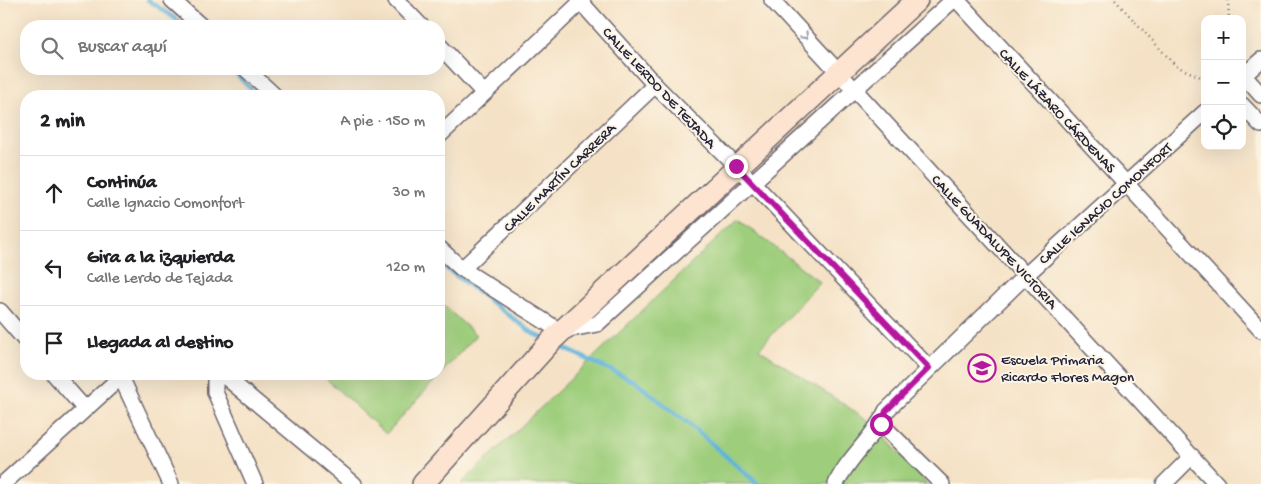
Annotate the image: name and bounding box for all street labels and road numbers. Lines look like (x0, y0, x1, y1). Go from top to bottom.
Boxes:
street label: CALLE LERDO DE TEJADA (598, 24, 720, 154)
street label: CALLE LÁZARO CÁRDENAS (994, 45, 1119, 177)
street label: CALLE MARTÍN CARRERA (500, 119, 621, 237)
street label: CALLE IGNACIO COMONFORT (1036, 139, 1178, 269)
street label: CALLE GUADALUPE VICTORIA (927, 172, 1061, 314)

